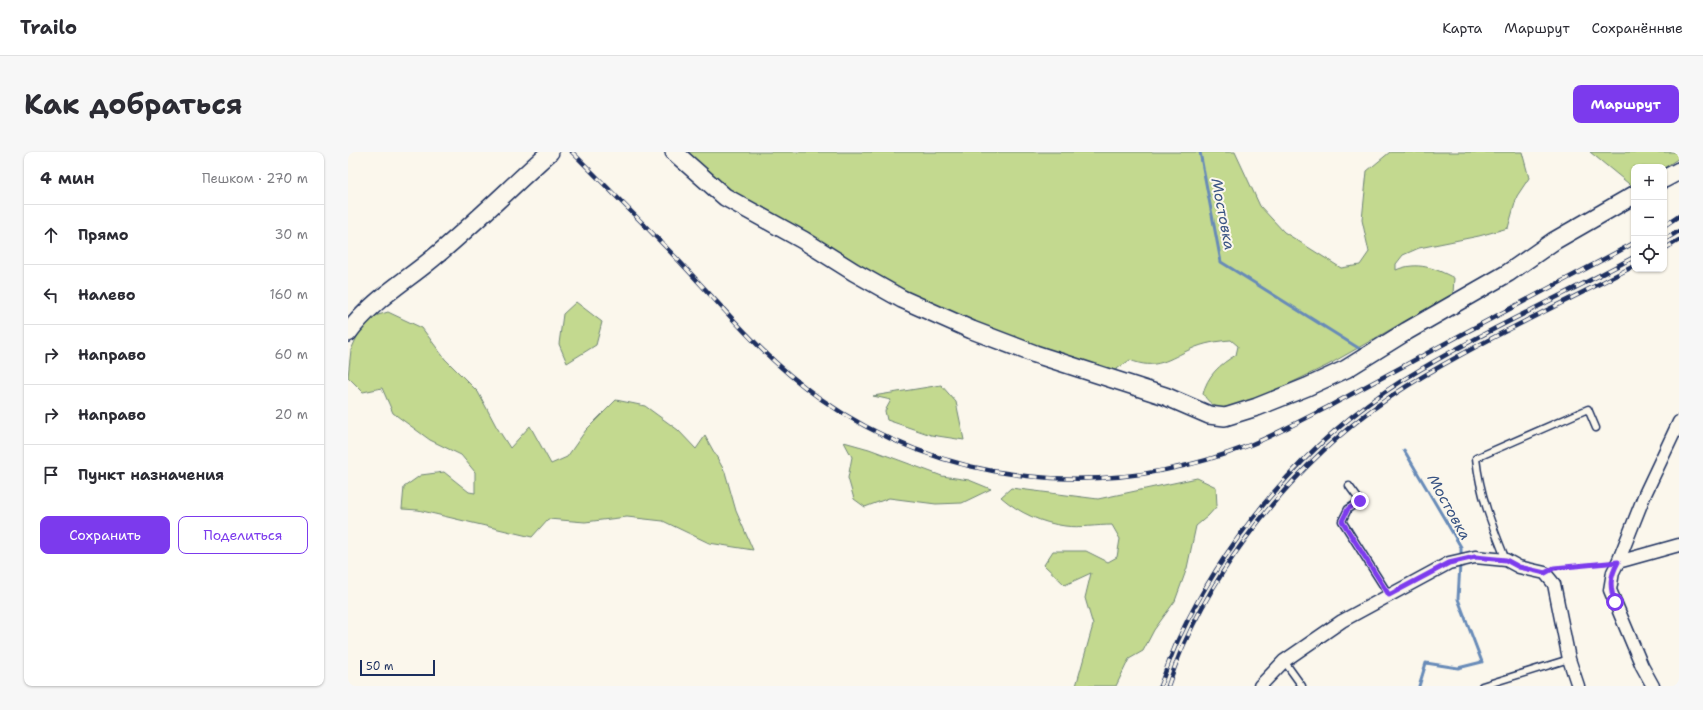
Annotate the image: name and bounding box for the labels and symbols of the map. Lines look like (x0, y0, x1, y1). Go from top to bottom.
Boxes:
water label: Мостовка (1206, 176, 1240, 252)
water label: Мостовка (1423, 470, 1475, 544)
route end (1351, 492, 1369, 510)
route start (1606, 593, 1624, 611)
scale bar (360, 658, 435, 677)

